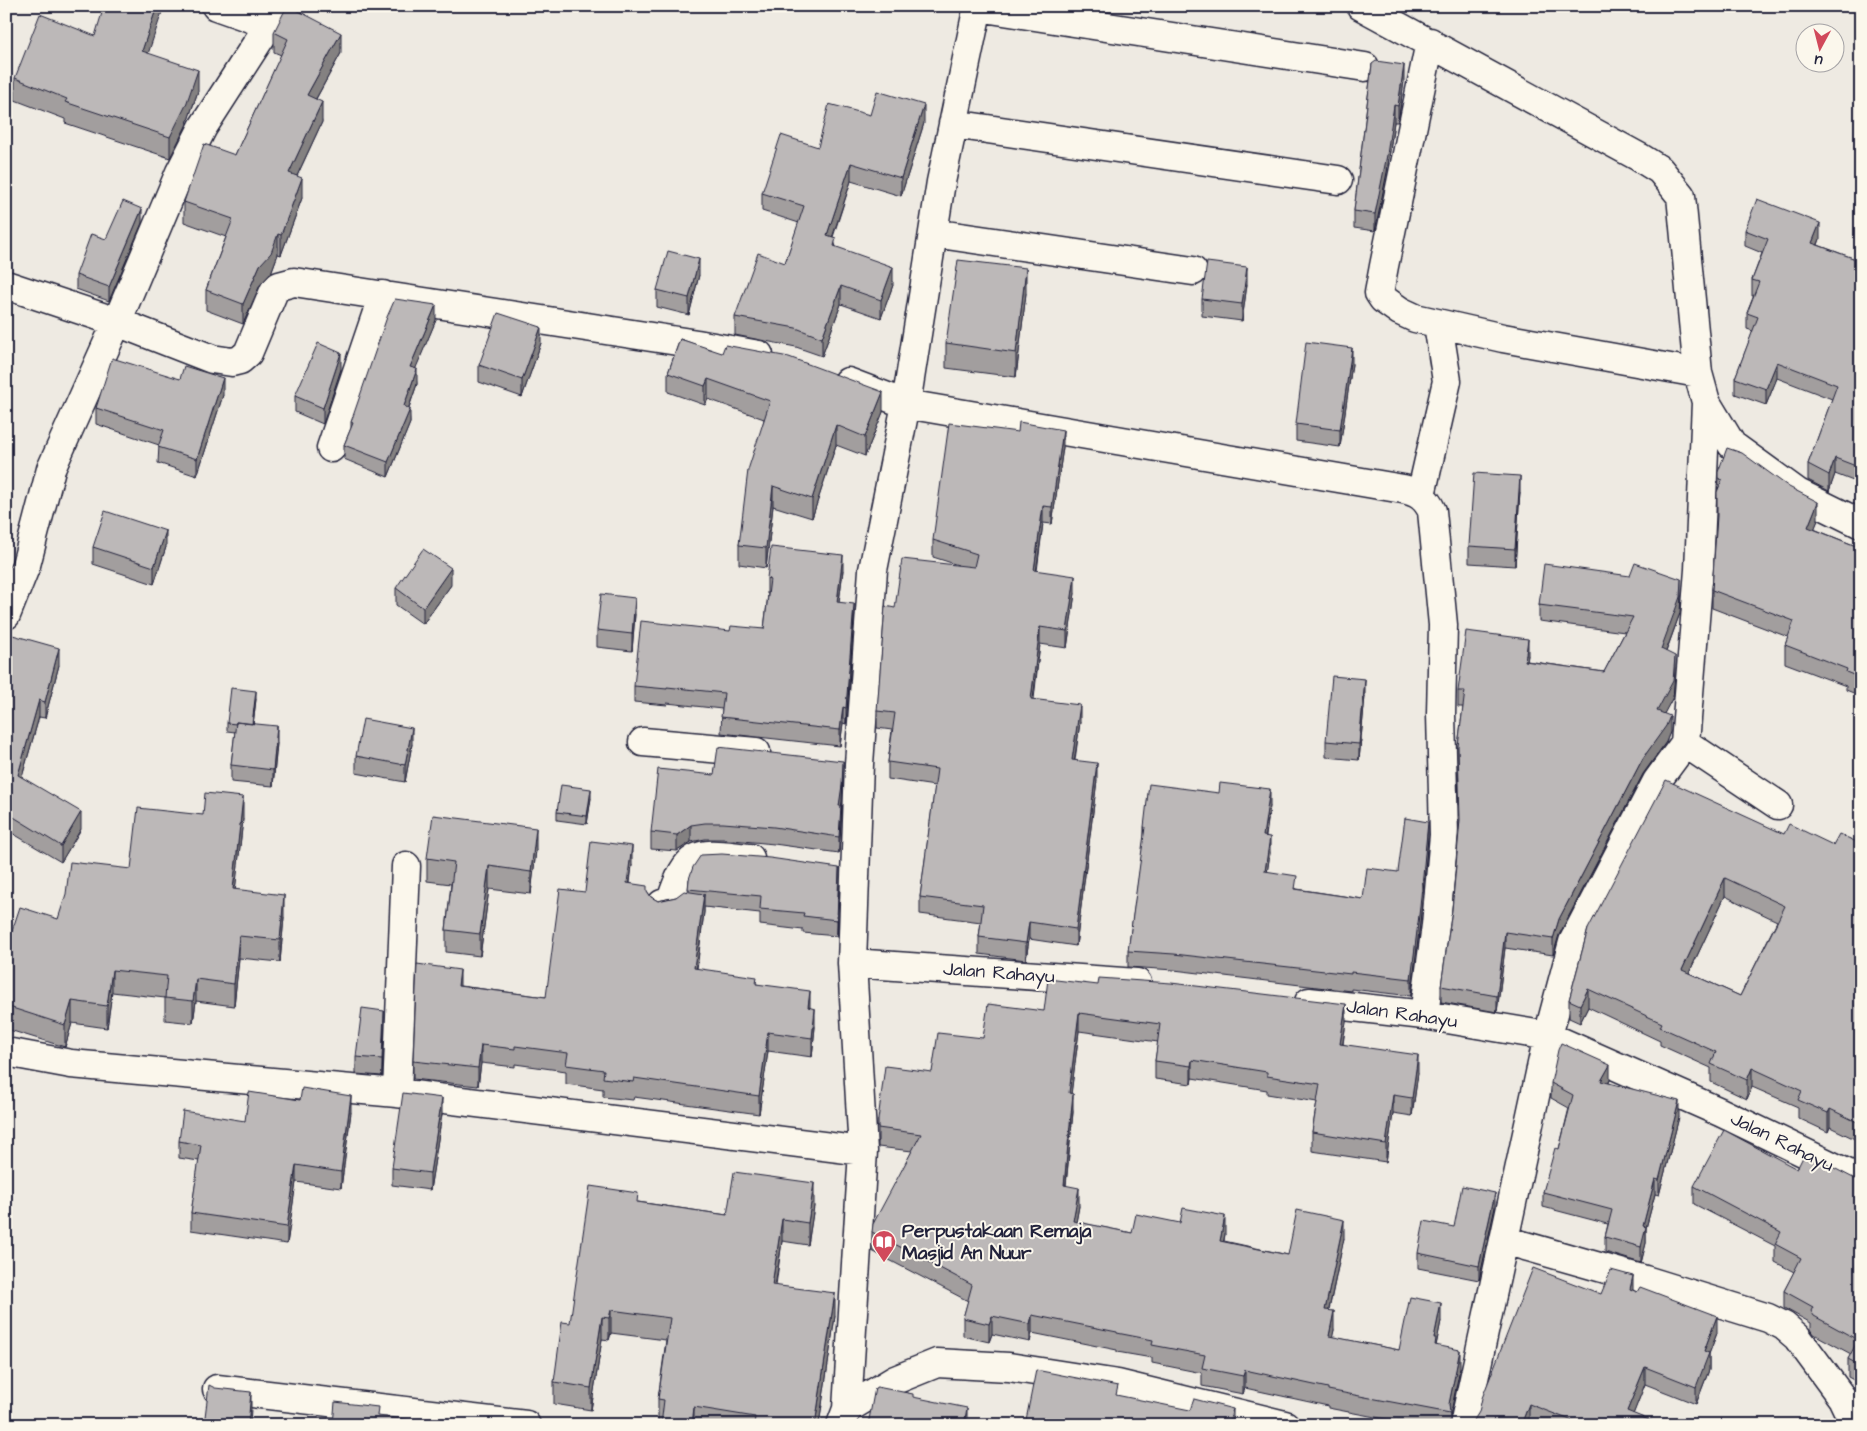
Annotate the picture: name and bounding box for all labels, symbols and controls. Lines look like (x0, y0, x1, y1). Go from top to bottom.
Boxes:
north arrow (1794, 22, 1844, 72)
text: U (1813, 49, 1824, 70)
street label: Jalan Rahayu (942, 956, 1056, 991)
street label: Jalan Rahayu (1345, 993, 1460, 1036)
street label: Jalan Rahayu (1725, 1105, 1838, 1180)
place label: Perpustakaan Remaja Masjid An Nuur (902, 1218, 1092, 1267)
library icon: Perpustakaan Remaja Masjid An Nuur (871, 1229, 897, 1263)

